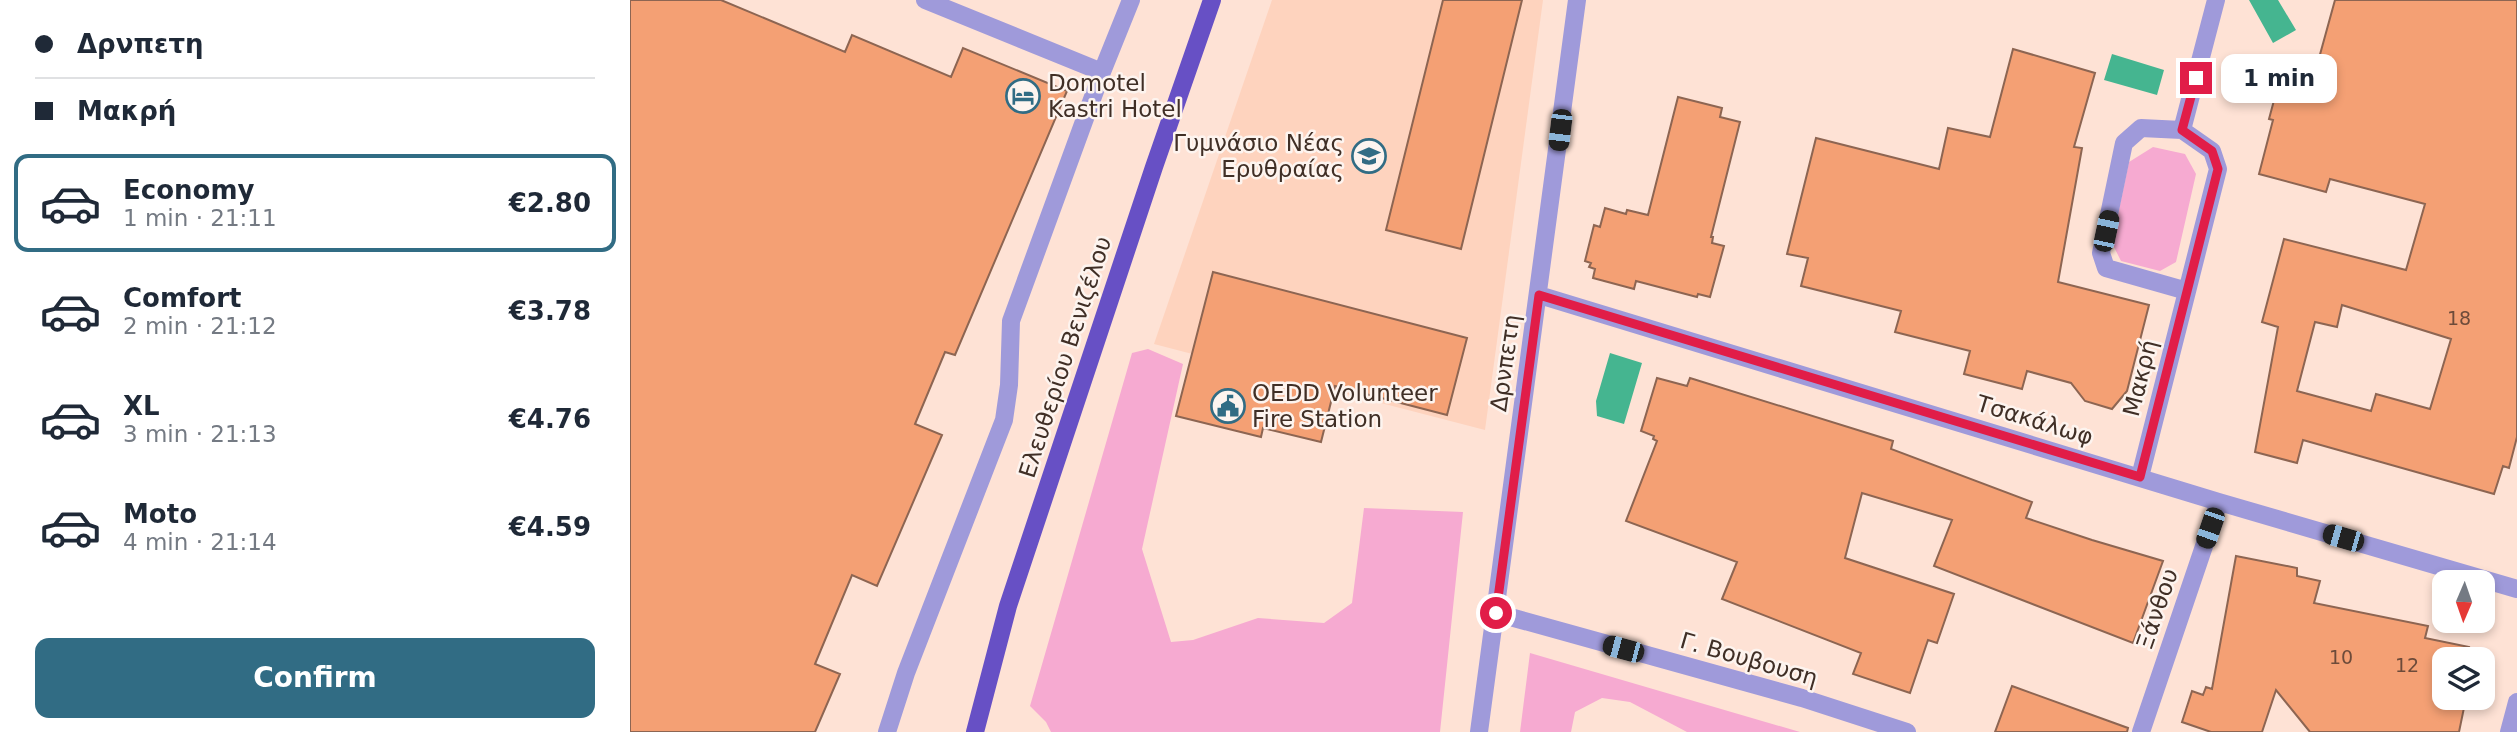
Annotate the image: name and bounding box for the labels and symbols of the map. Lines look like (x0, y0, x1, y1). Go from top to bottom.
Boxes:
callout: 1 min (2220, 54, 2336, 102)
route end (2180, 62, 2212, 94)
place label: Domotel Kastri Hotel (1048, 70, 1182, 122)
hotel icon: Domotel Kastri Hotel (1004, 77, 1042, 115)
car (1548, 108, 1573, 152)
place label: Γυμνάσιο Νέας Ερυθραίας (1173, 130, 1344, 182)
school or university icon: Γυμνάσιο Νέας Ερυθραίας (1350, 137, 1388, 175)
car (2092, 208, 2121, 254)
street label: Ελευθερίου Βενιζέλου (1014, 233, 1116, 481)
house number: 18 (2447, 307, 2471, 329)
street label: Δρνπετη (1485, 313, 1525, 413)
street label: Μακρή (2118, 337, 2162, 419)
place label: OEDD Volunteer Fire Station (1252, 380, 1438, 432)
public building icon: OEDD Volunteer Fire Station (1209, 387, 1247, 425)
street label: Τσακάλωφ (1973, 390, 2096, 450)
car (2194, 505, 2227, 551)
car (2320, 522, 2367, 554)
street label: Ξάνθου (2131, 565, 2183, 653)
north arrow (2432, 570, 2496, 634)
route start (1480, 597, 1512, 629)
street label: Γ. Βουβουση (1677, 627, 1821, 691)
car (1600, 633, 1647, 665)
house number: 10 (2329, 646, 2353, 668)
house number: 12 (2395, 654, 2419, 676)

